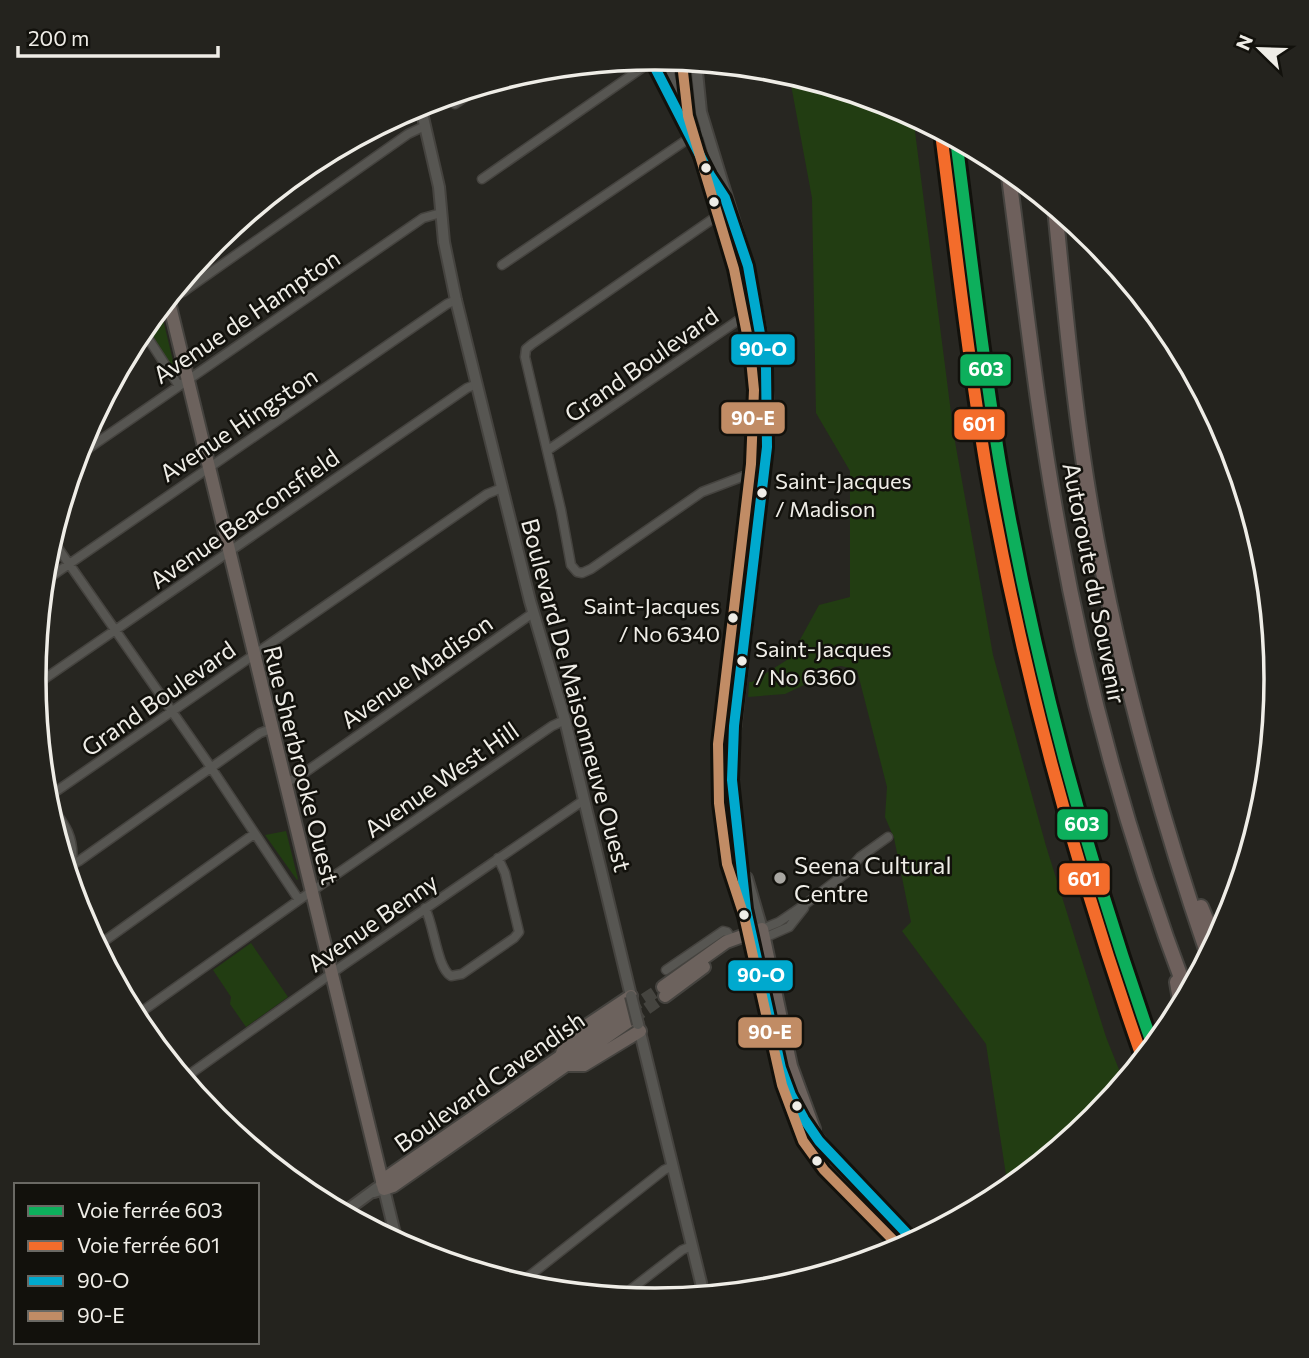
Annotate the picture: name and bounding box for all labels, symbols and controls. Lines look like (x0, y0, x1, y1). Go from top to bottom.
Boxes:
scale bar (18, 14, 217, 58)
north arrow (1225, 14, 1295, 84)
text: 200 m (28, 25, 89, 50)
text: N (1231, 31, 1257, 53)
unlabelled marker (699, 161, 713, 175)
unlabelled marker (707, 195, 721, 209)
street label: Avenue de Hampton (147, 243, 345, 389)
street label: Grand Boulevard (559, 300, 723, 428)
line badge: 90-O (730, 333, 796, 366)
text: 90-O (739, 337, 787, 360)
line badge: 603 (959, 353, 1012, 387)
text: 603 (968, 357, 1004, 380)
street label: Avenue Hingston (154, 360, 322, 488)
line badge: 90-E (720, 401, 786, 435)
text: 90-E (731, 406, 775, 429)
line badge: 601 (953, 408, 1006, 441)
text: 601 (963, 412, 995, 435)
street label: Avenue Beaconsfield (144, 442, 344, 594)
street label: Autoroute du Souvenir (1057, 460, 1133, 707)
place label: Saint-Jacques / Madison (775, 467, 912, 522)
marker: Saint-Jacques / Madison (755, 486, 769, 500)
street label: Boulevard De Maisonneuve Ouest (516, 515, 638, 875)
place label: Saint-Jacques / No 6340 (583, 592, 720, 647)
street label: Avenue Madison (334, 608, 498, 734)
marker: Saint-Jacques / No 6340 (726, 611, 740, 625)
street label: Grand Boulevard (76, 634, 240, 762)
place label: Saint-Jacques / No 6360 (755, 635, 892, 690)
street label: Rue Sherbrooke Ouest (258, 643, 346, 887)
marker: Saint-Jacques / No 6360 (735, 654, 749, 668)
street label: Avenue West Hill (358, 715, 524, 843)
line badge: 603 (1056, 808, 1109, 841)
text: 603 (1064, 812, 1100, 835)
place label: Seena Cultural Centre (794, 850, 951, 907)
line badge: 601 (1058, 862, 1111, 896)
street label: Avenue Benny (301, 866, 443, 978)
text: 601 (1068, 867, 1100, 890)
marker: Seena Cultural Centre (772, 870, 788, 886)
unlabelled marker (737, 908, 751, 922)
line badge: 90-O (727, 959, 794, 992)
text: 90-O (737, 963, 785, 986)
street label: Boulevard Cavendish (388, 1004, 590, 1158)
line badge: 90-E (737, 1016, 803, 1049)
text: 90-E (748, 1020, 792, 1043)
unlabelled marker (790, 1099, 804, 1113)
unlabelled marker (810, 1154, 824, 1168)
legend (14, 1183, 259, 1344)
text: Voie ferrée 603 (77, 1197, 223, 1222)
text: Voie ferrée 601 (77, 1232, 220, 1257)
text: 90-O (77, 1267, 129, 1292)
text: 90-E (77, 1302, 125, 1327)

